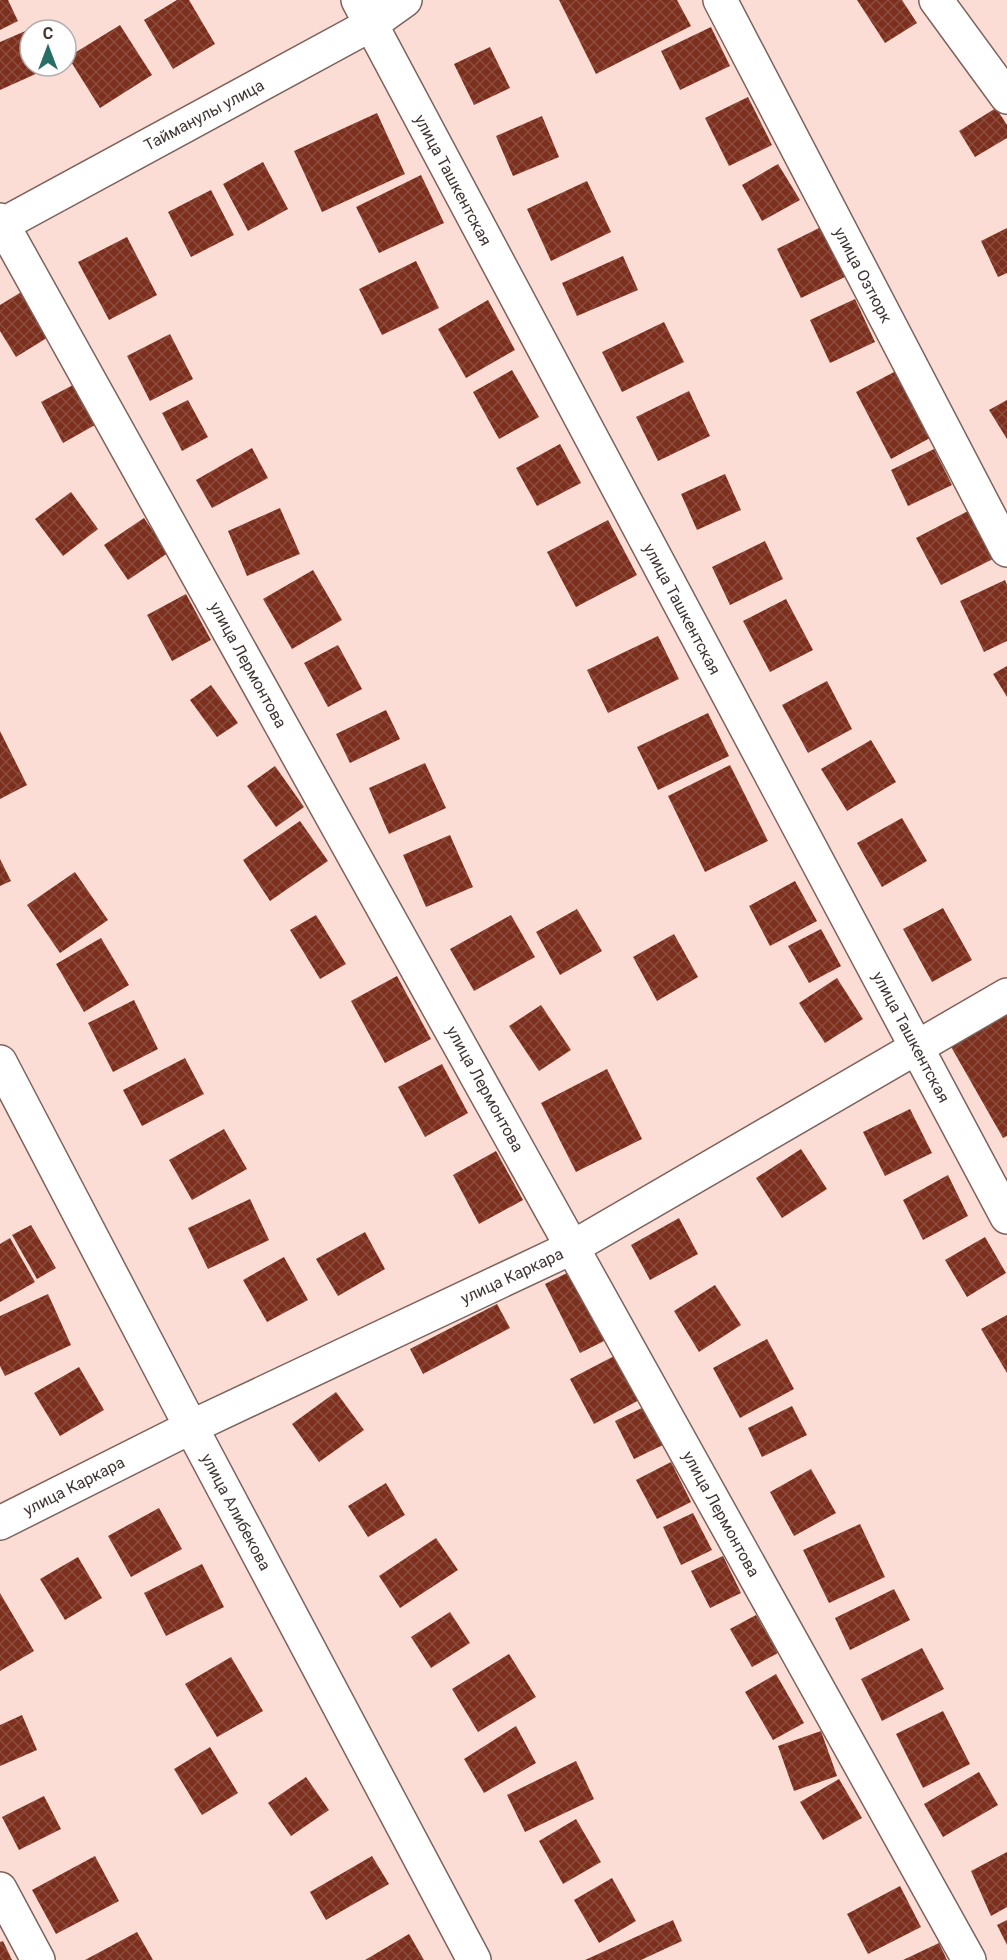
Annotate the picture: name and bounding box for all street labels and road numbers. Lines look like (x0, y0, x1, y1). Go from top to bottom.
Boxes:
street label: Тайманулы улица (141, 75, 267, 155)
street label: улица Ташкентская (410, 111, 496, 249)
street label: улица Озтюрк (830, 224, 896, 326)
street label: улица Ташкентская (639, 540, 725, 678)
street label: улица Лермонтова (205, 599, 291, 731)
street label: улица Ташкентская (868, 968, 954, 1106)
street label: улица Лермонтова (442, 1023, 528, 1155)
street label: улица Каркара (458, 1244, 566, 1308)
street label: улица Лермонтова (678, 1448, 764, 1580)
street label: улица Алибекова (197, 1450, 275, 1574)
street label: улица Каркара (20, 1452, 128, 1520)

